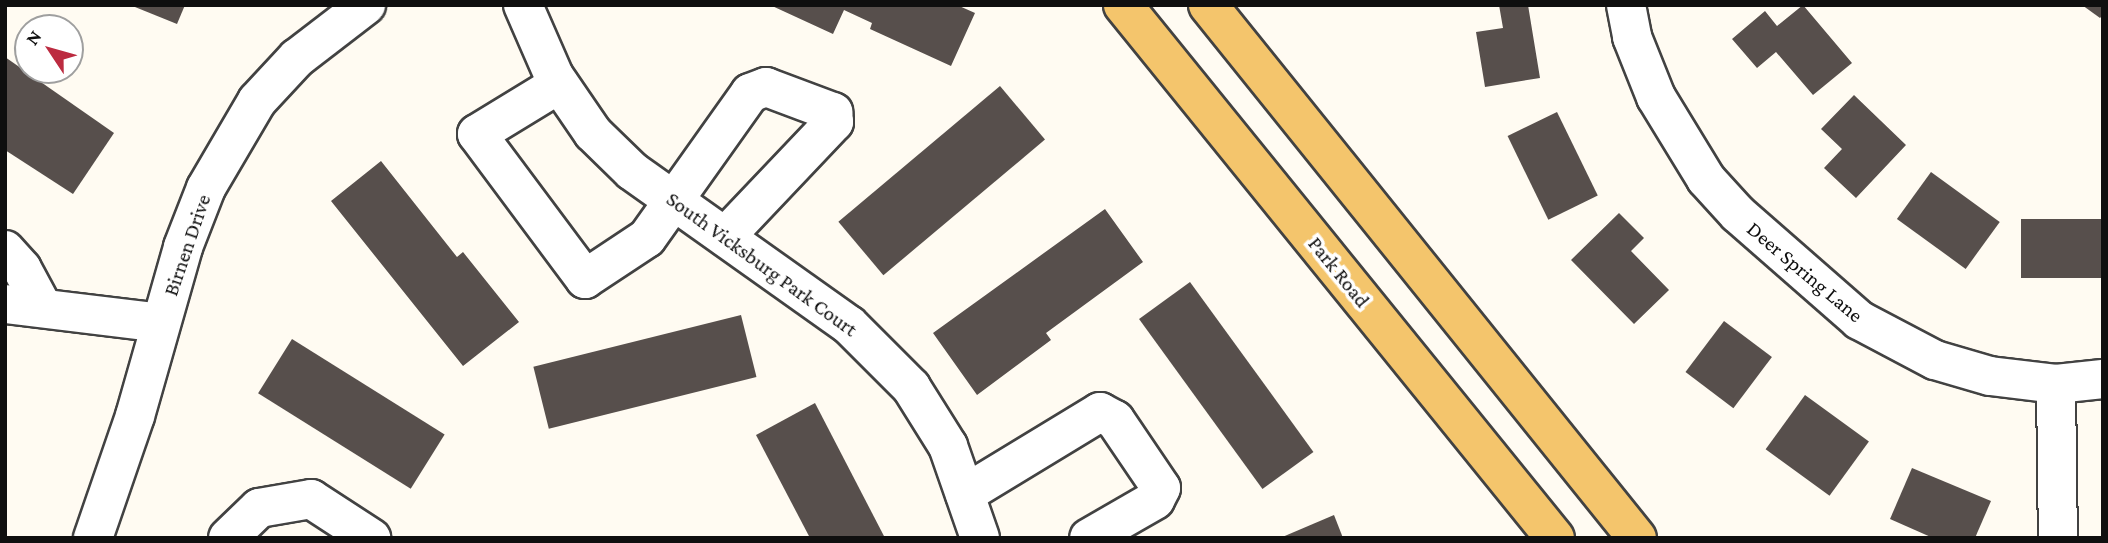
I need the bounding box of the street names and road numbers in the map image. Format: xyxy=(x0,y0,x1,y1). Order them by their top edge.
street label: South Vicksburg Park Court xyxy=(662,186,862,342)
street label: Birnen Drive xyxy=(158,191,216,299)
street label: Deer Spring Lane xyxy=(1742,216,1868,328)
street label: Park Road xyxy=(1303,232,1375,312)

